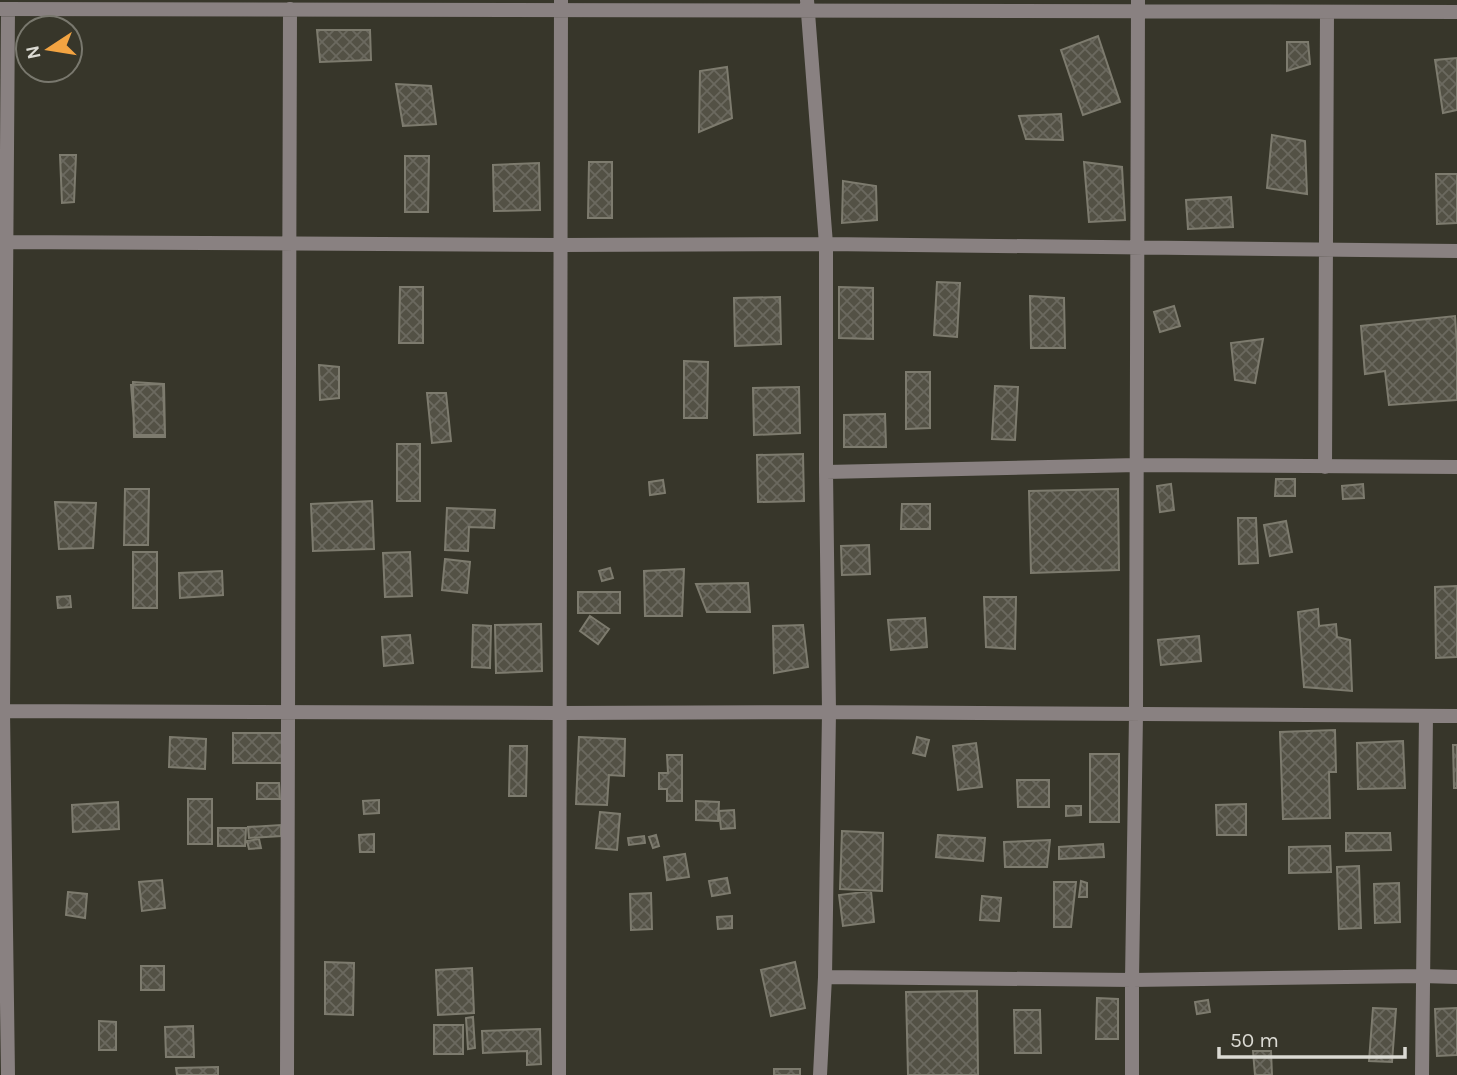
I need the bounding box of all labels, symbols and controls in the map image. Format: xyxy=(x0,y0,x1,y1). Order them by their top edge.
north arrow xyxy=(14,14,84,84)
text: N xyxy=(21,43,46,61)
scale bar xyxy=(1219,1016,1404,1060)
text: 50 m xyxy=(1230,1028,1279,1052)

